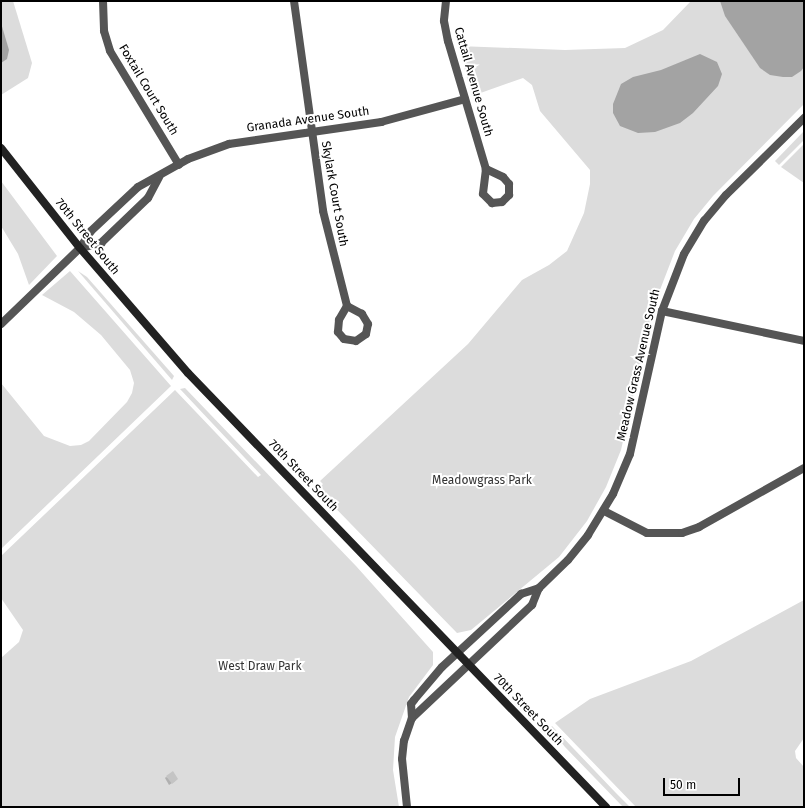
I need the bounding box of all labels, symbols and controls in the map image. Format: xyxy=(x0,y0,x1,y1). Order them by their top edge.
street label: Cattail Avenue South xyxy=(450,26,496,138)
street label: Foxtail Court South xyxy=(115,42,181,138)
street label: Granada Avenue South xyxy=(246,104,370,136)
street label: Skylark Court South xyxy=(318,140,350,248)
street label: 70th Street South xyxy=(52,196,122,278)
street label: Meadow Grass Avenue South xyxy=(614,288,664,442)
street label: 70th Street South xyxy=(265,437,341,515)
park label: Meadowgrass Park xyxy=(432,474,532,488)
park label: West Draw Park xyxy=(218,660,302,674)
street label: 70th Street South xyxy=(490,671,566,749)
scale bar xyxy=(665,770,742,796)
text: 50 m xyxy=(670,778,696,792)

